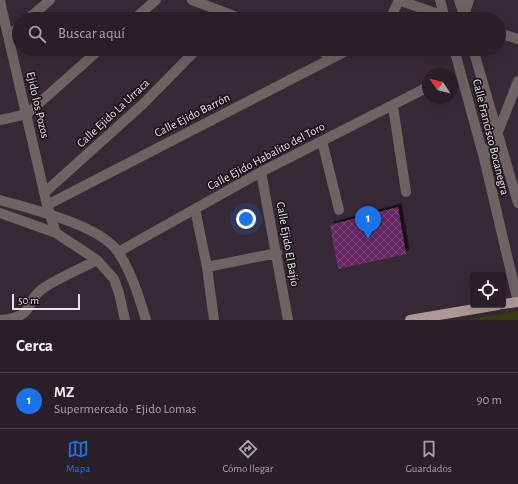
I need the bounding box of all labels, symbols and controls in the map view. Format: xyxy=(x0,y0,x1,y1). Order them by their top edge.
search box xyxy=(12,12,506,56)
icon: search xyxy=(26,23,48,45)
text: Buscar aquí xyxy=(58,26,125,41)
north arrow xyxy=(422,68,458,104)
street label: Ejido los Pozos xyxy=(24,71,51,140)
street label: Calle Ejido La Urraca xyxy=(74,76,153,150)
street label: Calle Francisco Bocanegra xyxy=(471,78,511,196)
street label: Calle Ejido Barrón xyxy=(152,91,232,140)
street label: Calle Ejido Habalito del Toro xyxy=(205,120,327,193)
street label: Calle Ejido El Bajío xyxy=(274,201,301,288)
pin: 1 xyxy=(355,206,381,239)
your location xyxy=(236,209,256,229)
map controls xyxy=(470,272,506,308)
button: locate xyxy=(470,272,506,308)
scale bar xyxy=(12,292,80,311)
text: 50 m xyxy=(18,295,39,306)
text: Cerca xyxy=(16,337,53,354)
text: MZ xyxy=(54,385,74,400)
text: 1 xyxy=(27,394,31,407)
text: 90 m xyxy=(476,394,502,407)
text: Supermercado · Ejido Lomas xyxy=(54,403,196,416)
tab: Mapa xyxy=(66,438,90,475)
tab: Cómo llegar xyxy=(222,438,273,475)
tab: Guardados xyxy=(405,438,452,475)

